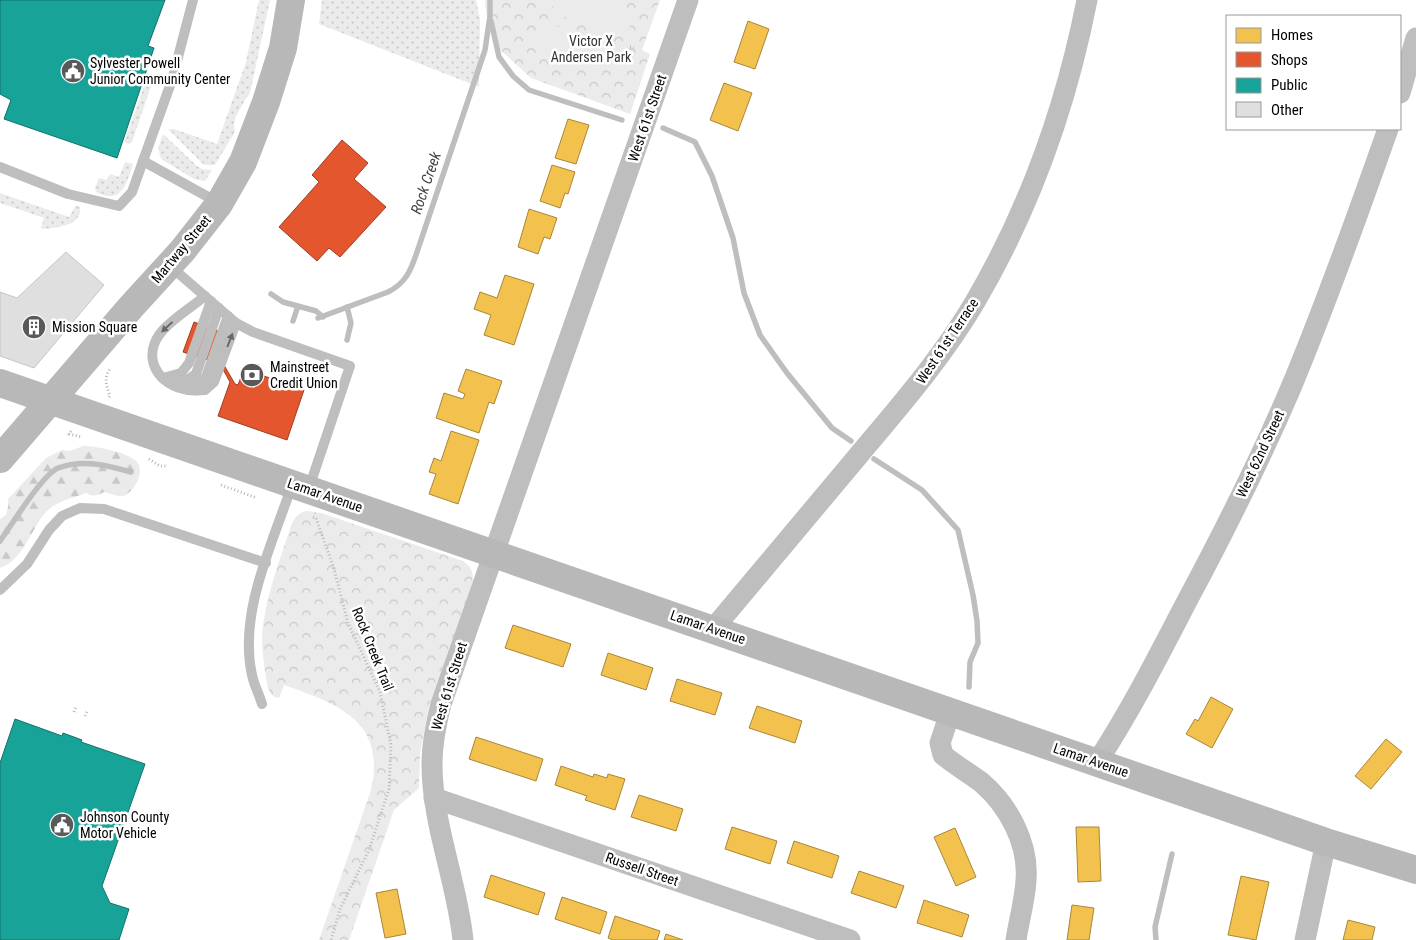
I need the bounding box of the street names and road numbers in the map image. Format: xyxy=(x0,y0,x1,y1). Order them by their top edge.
street label: West 61st Street xyxy=(625,72,669,164)
street label: Martway Street xyxy=(148,212,214,286)
street label: West 61st Terrace xyxy=(913,295,982,387)
street label: West 62nd Street xyxy=(1233,408,1287,500)
street label: Lamar Avenue xyxy=(285,475,365,515)
street label: Rock Creek Trail xyxy=(349,605,397,693)
street label: Lamar Avenue xyxy=(668,607,748,647)
street label: West 61st Street xyxy=(428,640,470,732)
street label: Lamar Avenue xyxy=(1051,740,1131,780)
street label: Russell Street xyxy=(603,849,681,889)

